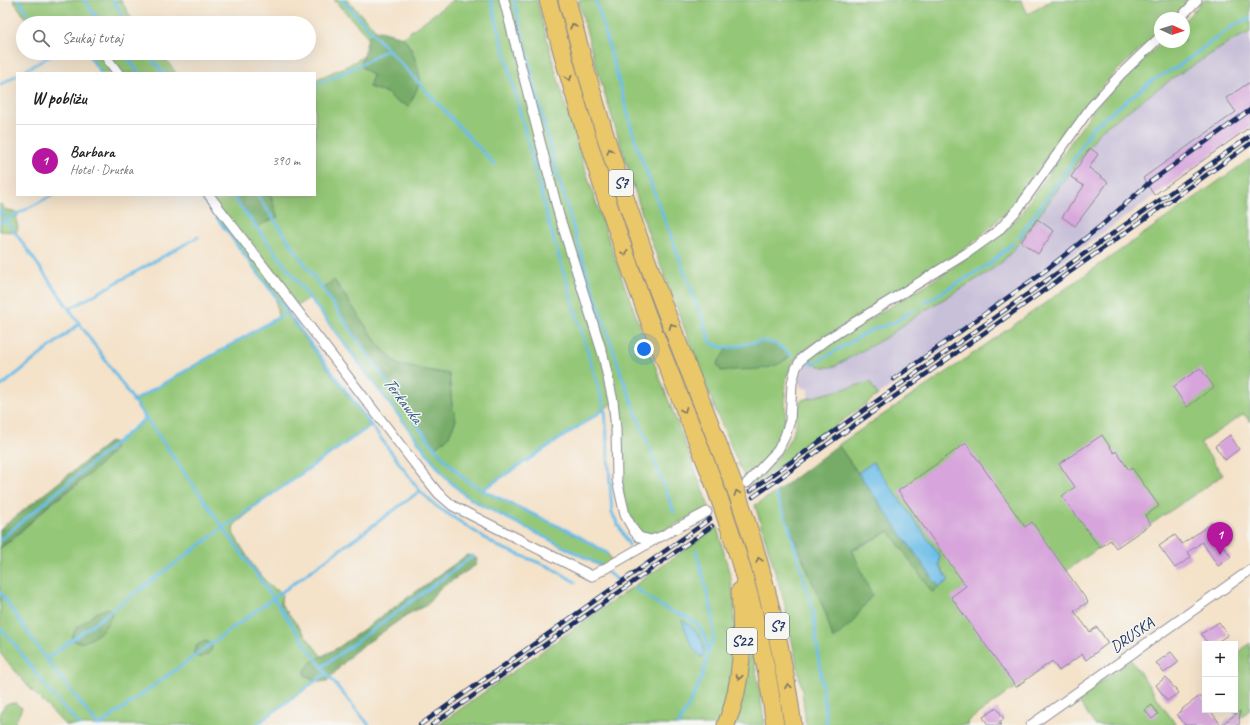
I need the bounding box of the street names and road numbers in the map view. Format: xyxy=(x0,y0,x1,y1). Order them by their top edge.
road number: S7 xyxy=(609,170,633,196)
street label: DRUSKA xyxy=(1106,612,1158,657)
road number: S7 xyxy=(765,613,789,639)
road number: S22 xyxy=(727,628,757,654)

